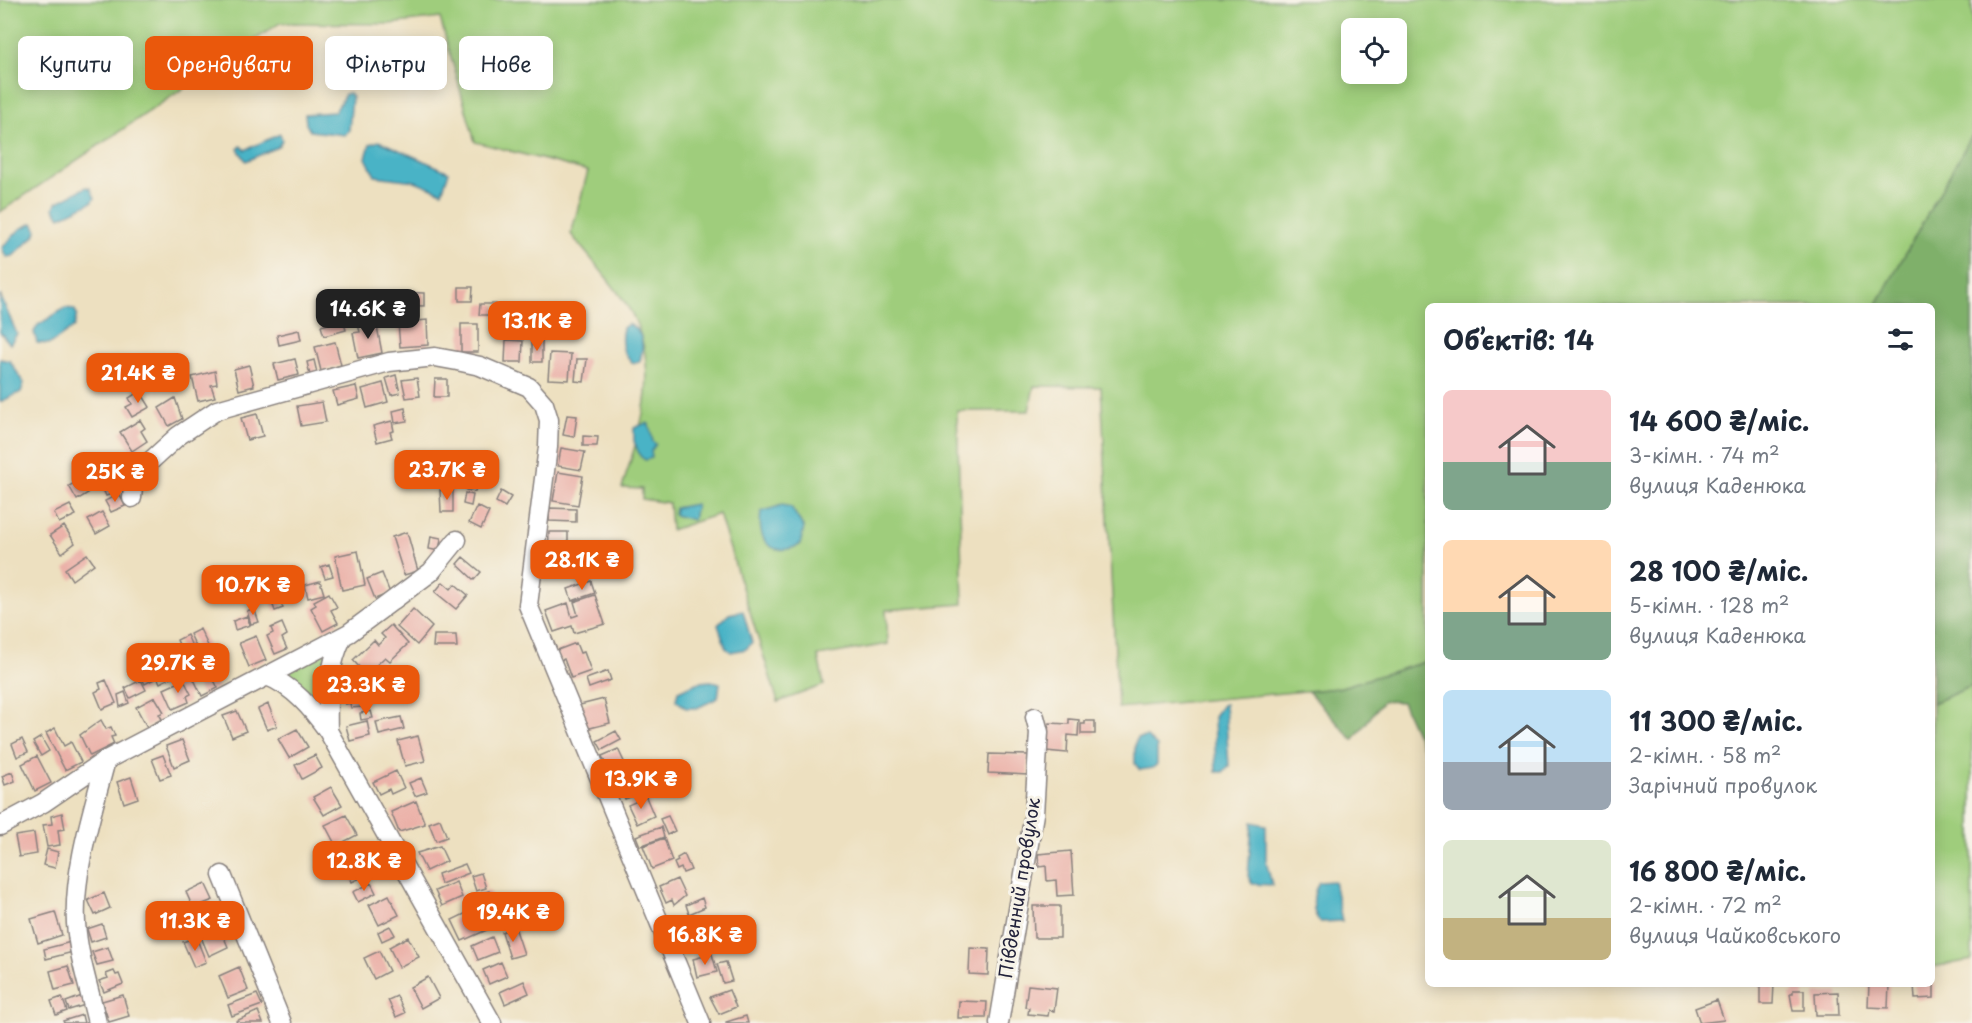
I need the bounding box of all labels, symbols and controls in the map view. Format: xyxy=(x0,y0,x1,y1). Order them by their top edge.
map controls xyxy=(1341,18,1407,84)
button: locate xyxy=(1341,18,1407,84)
chip: Купити xyxy=(18,36,133,90)
chip: Орендувати xyxy=(145,36,313,90)
chip: Фільтри xyxy=(325,36,447,90)
chip: Нове xyxy=(459,36,553,90)
pin: 14.6K ₴ xyxy=(313,289,423,340)
text: 14.6K ₴ xyxy=(330,293,406,323)
pin: 13.1K ₴ xyxy=(482,301,592,352)
text: 13.1K ₴ xyxy=(502,305,572,335)
text: Об’єктів: 14 xyxy=(1443,320,1594,359)
icon: filters xyxy=(1884,323,1917,356)
pin: 21.4K ₴ xyxy=(83,353,193,404)
text: 21.4K ₴ xyxy=(100,357,176,387)
text: 14 600 ₴/міс. xyxy=(1629,401,1810,440)
icon: home xyxy=(1491,414,1563,486)
text: 3-кімн. · 74 m² xyxy=(1629,440,1780,470)
pin: 23.7K ₴ xyxy=(392,450,502,501)
pin: 25K ₴ xyxy=(73,452,157,503)
text: 23.7K ₴ xyxy=(408,454,486,484)
text: 25K ₴ xyxy=(85,456,145,486)
text: вулиця Каденюка xyxy=(1629,470,1806,500)
pin: 28.1K ₴ xyxy=(527,540,637,591)
text: 28.1K ₴ xyxy=(544,544,620,574)
text: 28 100 ₴/міс. xyxy=(1629,551,1808,590)
icon: home xyxy=(1491,564,1563,636)
pin: 10.7K ₴ xyxy=(198,565,308,616)
text: 10.7K ₴ xyxy=(216,569,290,599)
text: 5-кімн. · 128 m² xyxy=(1629,590,1789,620)
text: вулиця Каденюка xyxy=(1629,620,1806,650)
pin: 29.7K ₴ xyxy=(123,643,233,694)
text: 29.7K ₴ xyxy=(140,647,216,677)
pin: 23.3K ₴ xyxy=(311,665,421,716)
text: 23.3K ₴ xyxy=(327,669,405,699)
text: 11 300 ₴/міс. xyxy=(1629,701,1803,740)
icon: home xyxy=(1491,714,1563,786)
text: 2-кімн. · 58 m² xyxy=(1629,740,1781,770)
pin: 13.9K ₴ xyxy=(586,759,696,810)
text: 13.9K ₴ xyxy=(604,763,678,793)
text: Зарічний провулок xyxy=(1629,770,1817,800)
street label: Південний провулок xyxy=(991,795,1046,980)
pin: 12.8K ₴ xyxy=(309,841,419,892)
text: 12.8K ₴ xyxy=(327,845,401,875)
text: 16 800 ₴/міс. xyxy=(1629,851,1806,890)
icon: home xyxy=(1491,864,1563,936)
text: 2-кімн. · 72 m² xyxy=(1629,890,1782,920)
pin: 19.4K ₴ xyxy=(458,892,568,943)
text: 19.4K ₴ xyxy=(476,896,550,926)
pin: 11.3K ₴ xyxy=(140,901,250,952)
text: 11.3K ₴ xyxy=(159,905,231,935)
pin: 16.8K ₴ xyxy=(650,915,760,966)
text: 16.8K ₴ xyxy=(667,919,743,949)
text: вулиця Чайковського xyxy=(1629,920,1841,950)

